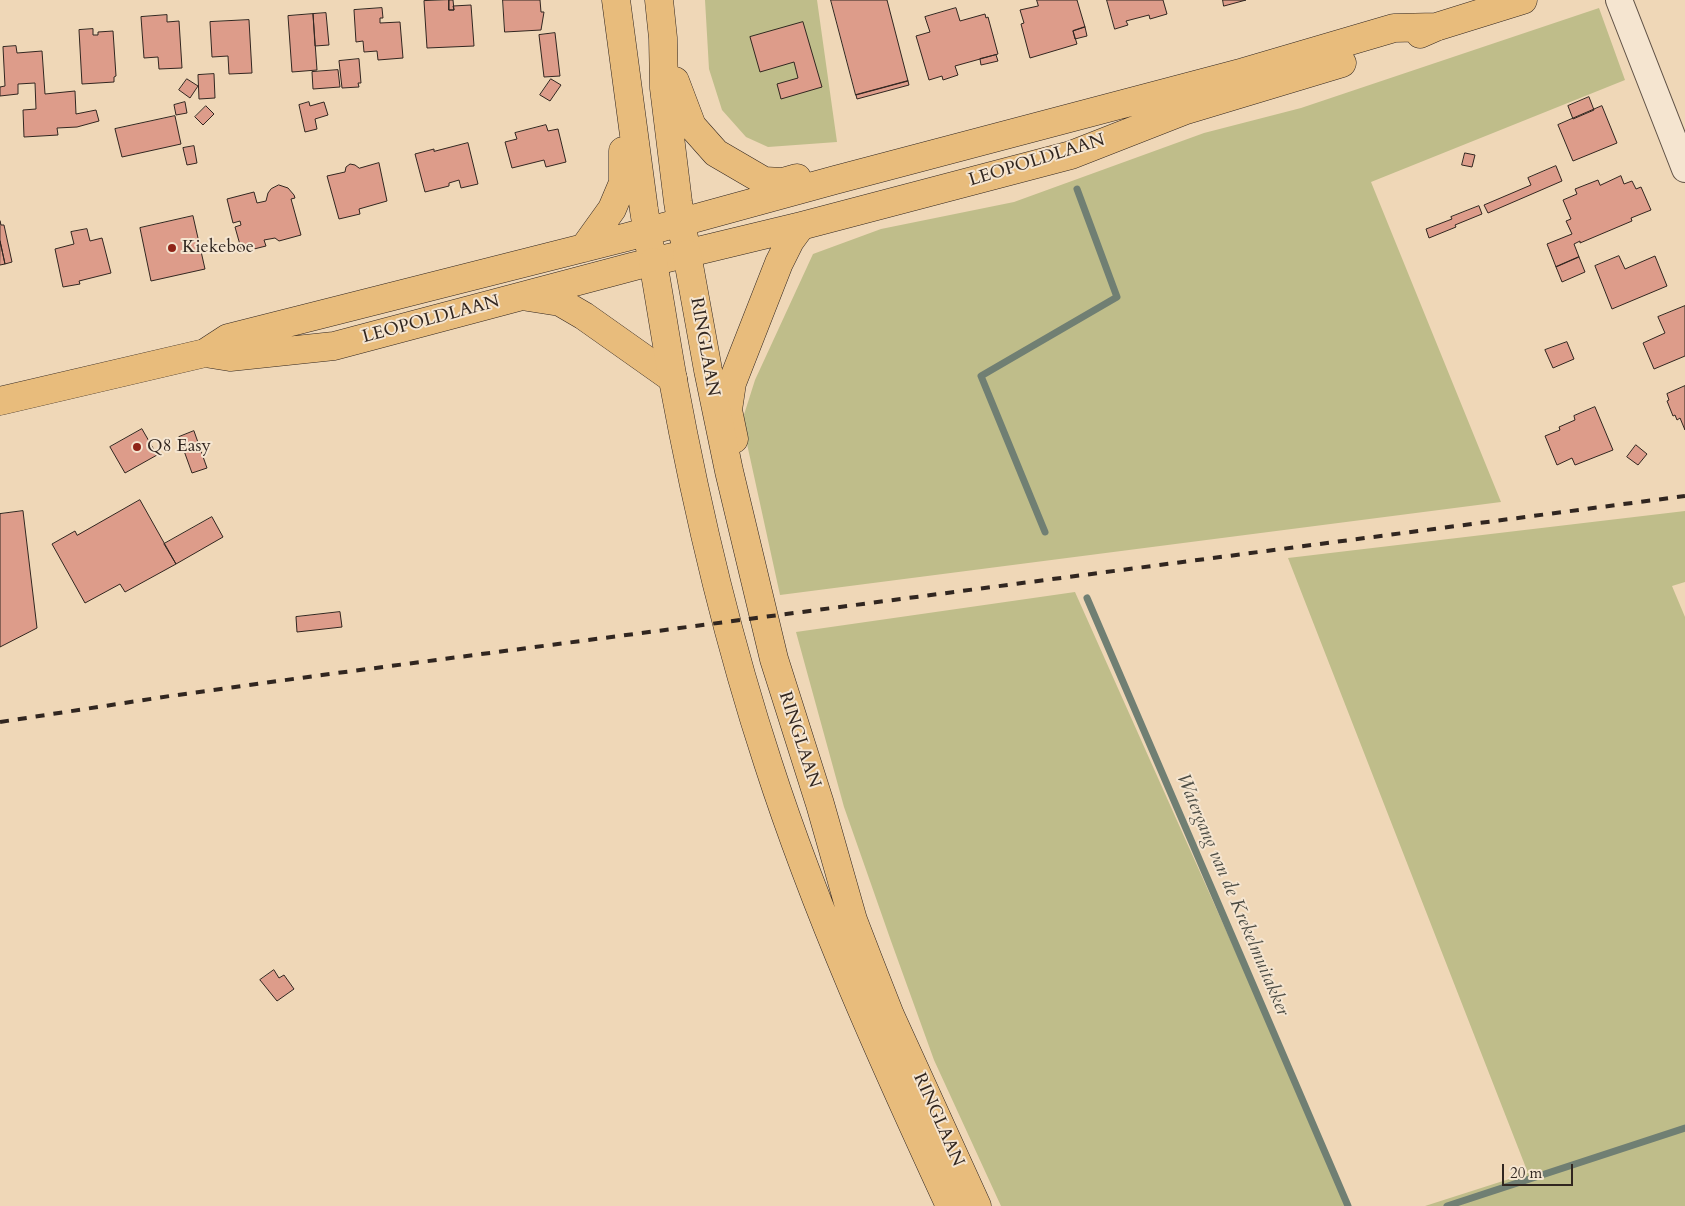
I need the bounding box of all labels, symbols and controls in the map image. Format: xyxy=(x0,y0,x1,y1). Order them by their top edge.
street label: LEOPOLDLAAN xyxy=(966,130,1108,192)
place label: Kiekeboe xyxy=(182,237,254,259)
marker: Kiekeboe xyxy=(166,242,178,254)
street label: LEOPOLDLAAN xyxy=(360,291,502,349)
street label: RINGLAAN xyxy=(685,296,723,398)
place label: Q8 Easy xyxy=(147,436,211,458)
marker: Q8 Easy xyxy=(131,441,143,453)
street label: RINGLAAN xyxy=(773,689,825,791)
water label: Watergang van de Krekelmuitakker xyxy=(1170,770,1294,1020)
street label: RINGLAAN xyxy=(908,1070,968,1170)
scale bar xyxy=(1505,1154,1576,1186)
text: 20 m xyxy=(1510,1163,1542,1183)

